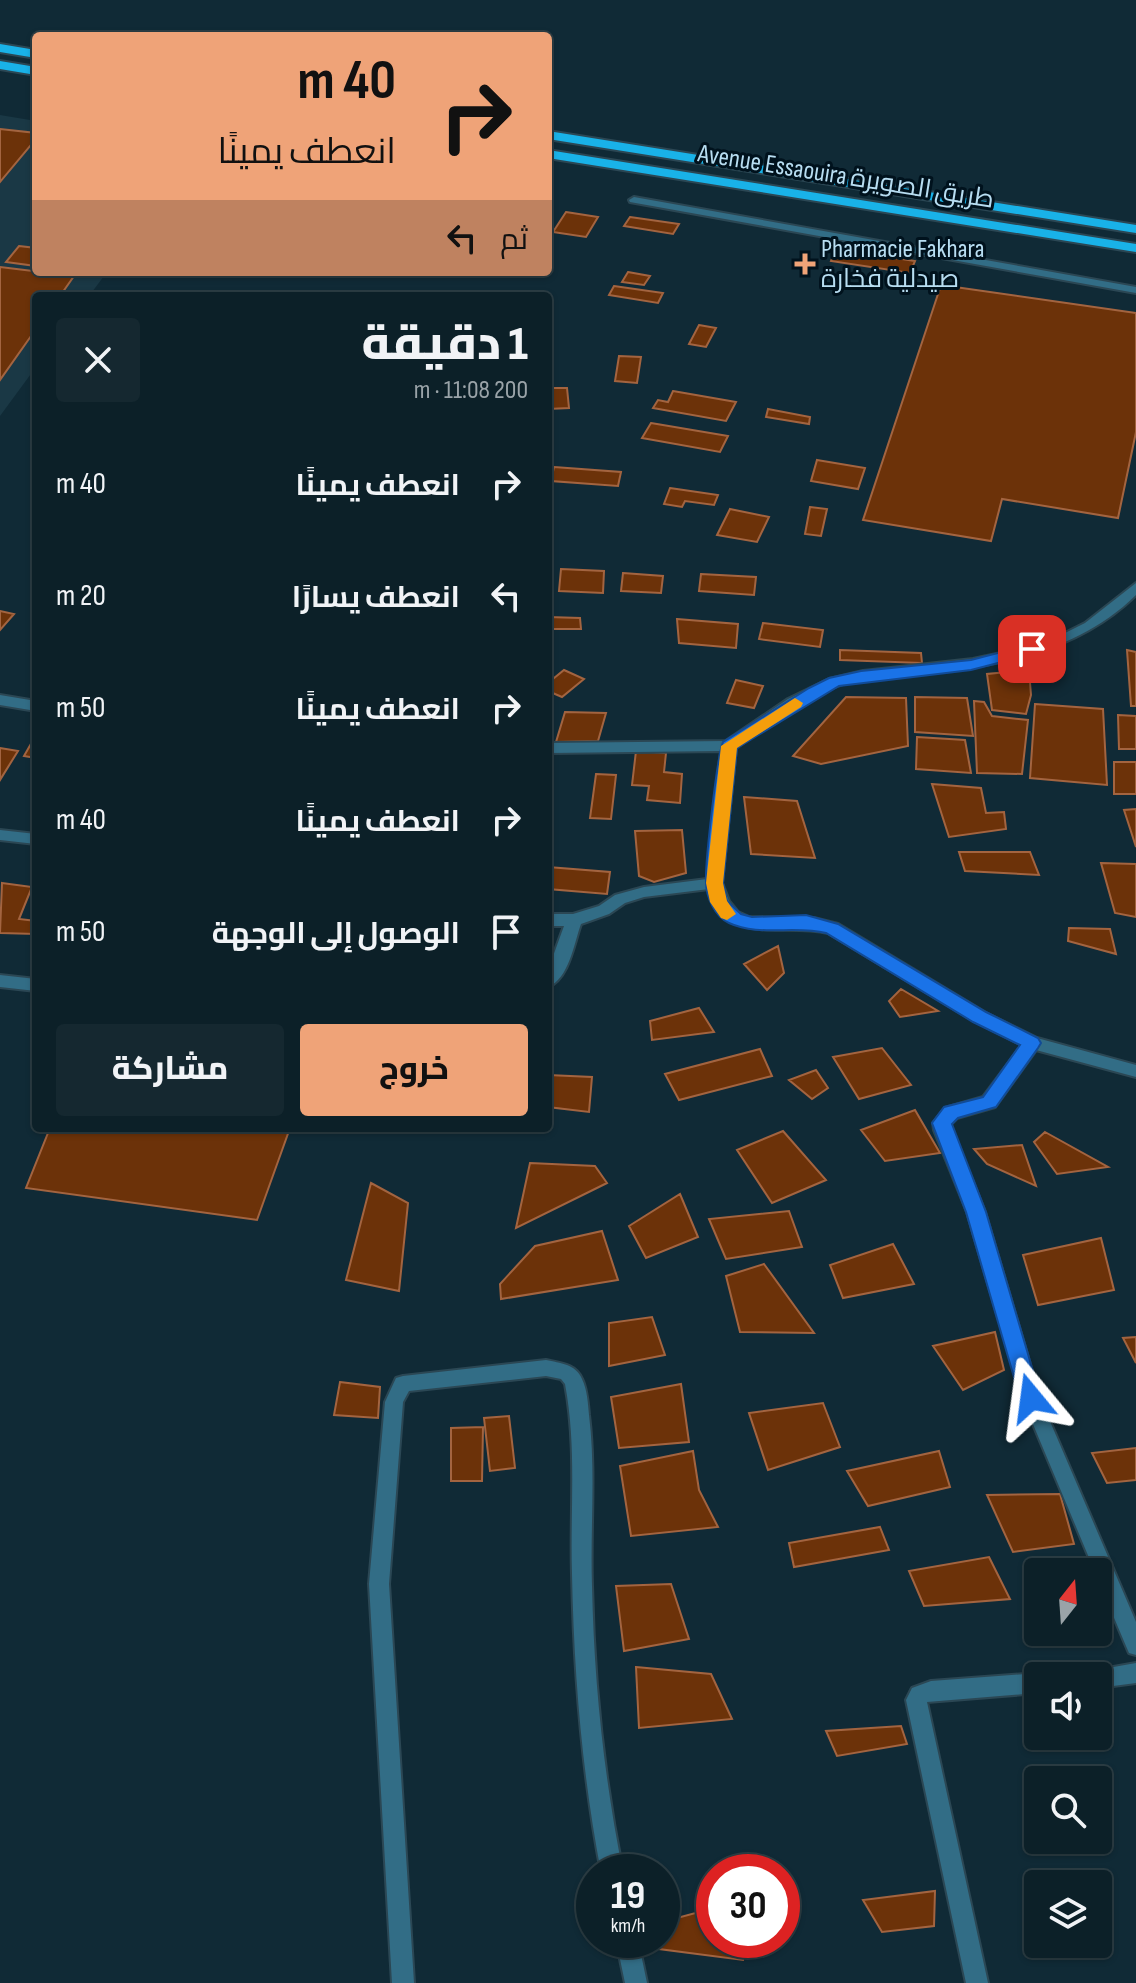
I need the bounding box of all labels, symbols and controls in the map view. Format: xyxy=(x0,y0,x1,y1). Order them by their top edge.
text: 40 m xyxy=(297,48,396,115)
icon: right xyxy=(424,64,528,168)
text: انعطف يمينًا xyxy=(217,131,396,174)
street label: Avenue Essaouira طريق الصويرة xyxy=(695,138,996,216)
icon: left xyxy=(440,216,484,260)
text: ثم xyxy=(500,222,528,258)
place label: Pharmacie Fakhara صيدلية فخارة xyxy=(821,234,985,295)
marker: Pharmacie Fakhara صيدلية فخارة xyxy=(796,255,814,273)
text: 1 دقيقة xyxy=(362,316,528,373)
button: close xyxy=(56,318,140,402)
text: 200 m · 11:08 xyxy=(414,375,528,406)
icon: right xyxy=(484,462,528,506)
text: 40 m xyxy=(56,466,106,502)
text: انعطف يمينًا xyxy=(295,468,460,504)
icon: left xyxy=(484,574,528,618)
text: 20 m xyxy=(56,578,106,614)
text: انعطف يسارًا xyxy=(292,580,460,616)
pin xyxy=(998,615,1066,683)
icon: arrive xyxy=(1010,627,1054,671)
icon: right xyxy=(484,686,528,730)
text: 50 m xyxy=(56,690,105,726)
text: انعطف يمينًا xyxy=(295,692,460,728)
icon: right xyxy=(484,798,528,842)
text: 40 m xyxy=(56,802,106,838)
text: انعطف يمينًا xyxy=(295,804,460,840)
icon: arrive xyxy=(484,910,528,954)
text: 50 m xyxy=(56,914,105,950)
text: الوصول إلى الوجهة xyxy=(212,916,460,952)
button: مشاركة xyxy=(56,1024,284,1116)
button: خروج xyxy=(300,1024,528,1116)
position arrow xyxy=(989,1356,1073,1440)
north arrow xyxy=(1024,1558,1112,1646)
map controls xyxy=(1024,1558,1112,1958)
button: sound xyxy=(1024,1662,1112,1750)
button: search xyxy=(1024,1766,1112,1854)
speed limit sign: 30 xyxy=(696,1854,800,1958)
button: layers xyxy=(1024,1870,1112,1958)
text: 19 xyxy=(611,1872,645,1920)
text: km/h xyxy=(611,1914,645,1938)

